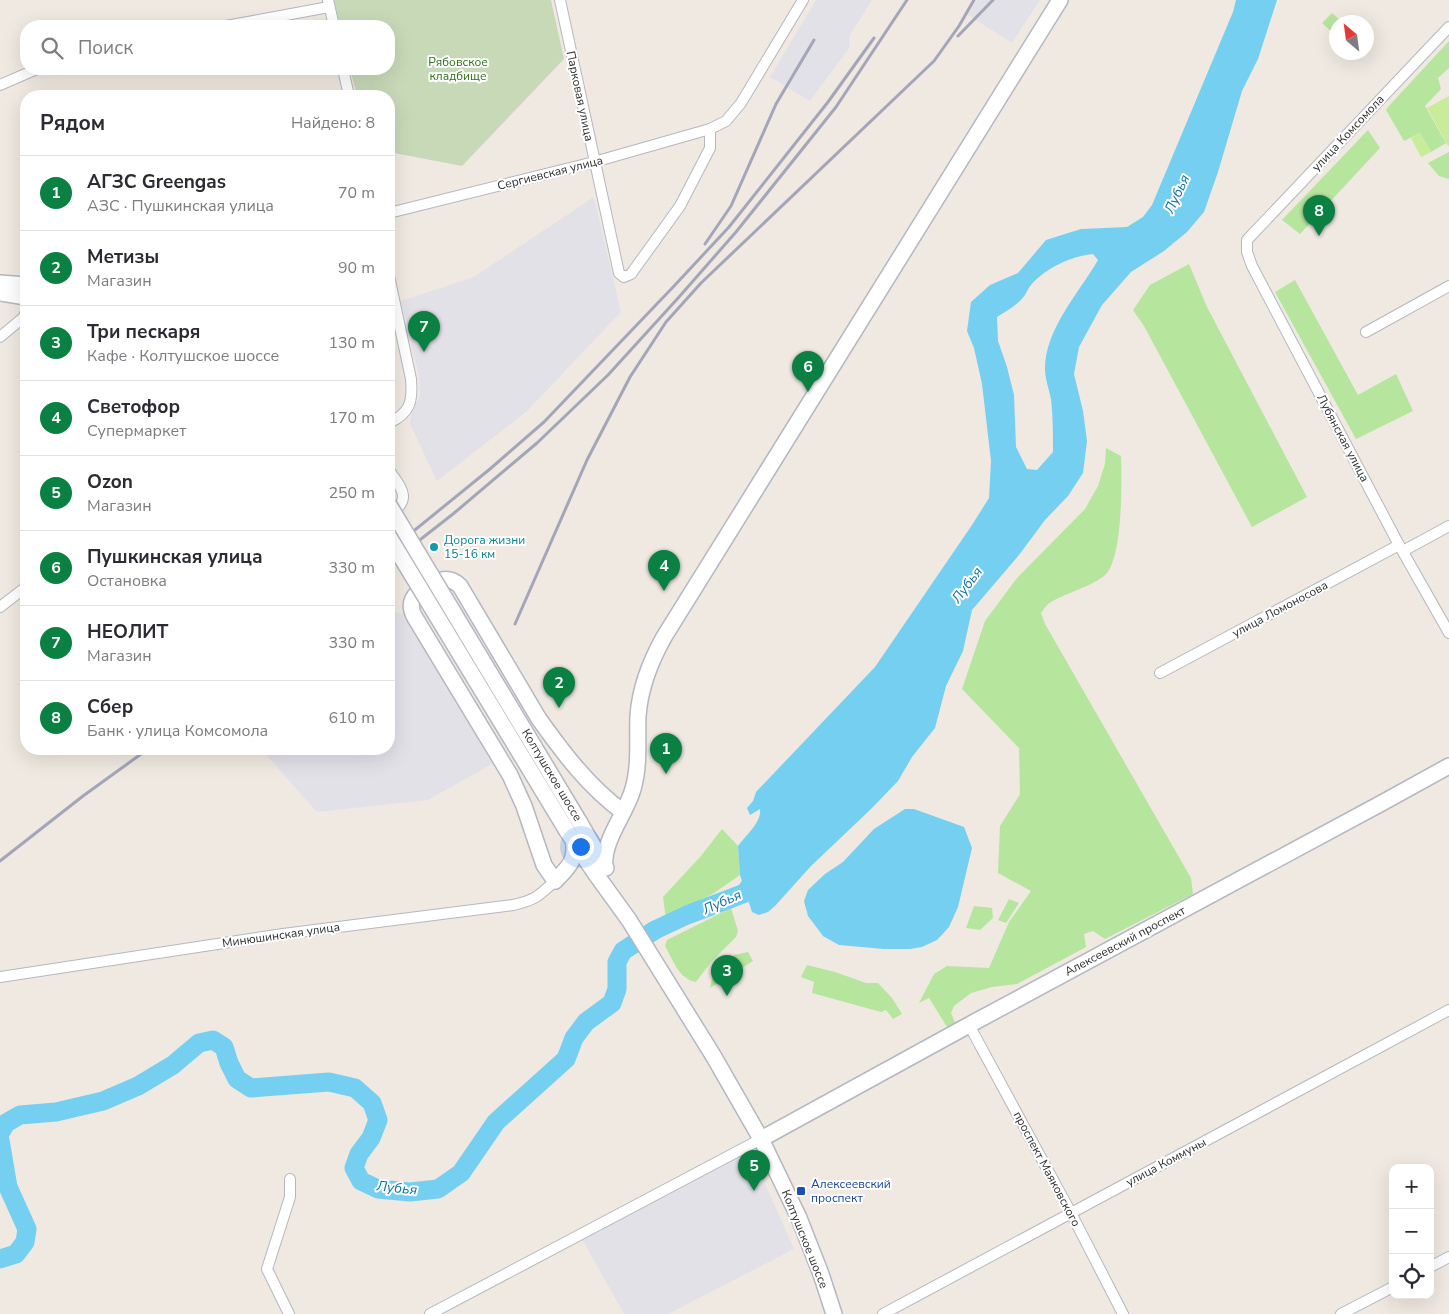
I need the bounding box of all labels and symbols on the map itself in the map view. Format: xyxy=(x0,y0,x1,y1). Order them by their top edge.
north arrow xyxy=(1329,15,1374,60)
street label: Парковая улица xyxy=(563,49,597,143)
park label: Рябовское кладбище xyxy=(428,54,488,84)
street label: улица Комсомола xyxy=(1308,91,1388,175)
street label: Сергиевская улица xyxy=(495,152,605,194)
water label: Лубья xyxy=(1159,171,1194,217)
pin: 8 xyxy=(1303,195,1335,236)
pin: 7 xyxy=(408,311,440,352)
pin: 6 xyxy=(792,351,824,392)
street label: Лубянская улица xyxy=(1313,391,1373,485)
place label: Дорога жизни 15-16 км xyxy=(444,532,525,562)
marker: Дорога жизни 15-16 км xyxy=(428,541,440,553)
pin: 4 xyxy=(648,550,680,591)
water label: Лубья xyxy=(947,563,987,608)
street label: улица Ломоносова xyxy=(1229,577,1331,641)
pin: 2 xyxy=(543,667,575,708)
street label: Колтушское шоссе xyxy=(518,726,586,824)
pin: 1 xyxy=(650,733,682,774)
your location xyxy=(568,834,594,860)
water label: Лубья xyxy=(699,885,745,919)
street label: Алексеевский проспект xyxy=(1062,902,1189,980)
street label: Минюшинская улица xyxy=(221,919,341,951)
pin: 3 xyxy=(711,955,743,996)
street label: проспект Маяковского xyxy=(1010,1109,1084,1230)
street label: улица Коммуны xyxy=(1123,1134,1209,1190)
pin: 5 xyxy=(738,1150,770,1191)
water label: Лубья xyxy=(375,1176,418,1200)
place label: Алексеевский проспект xyxy=(811,1176,891,1206)
marker: Алексеевский проспект xyxy=(795,1185,807,1197)
street label: Колтушское шоссе xyxy=(778,1187,832,1291)

